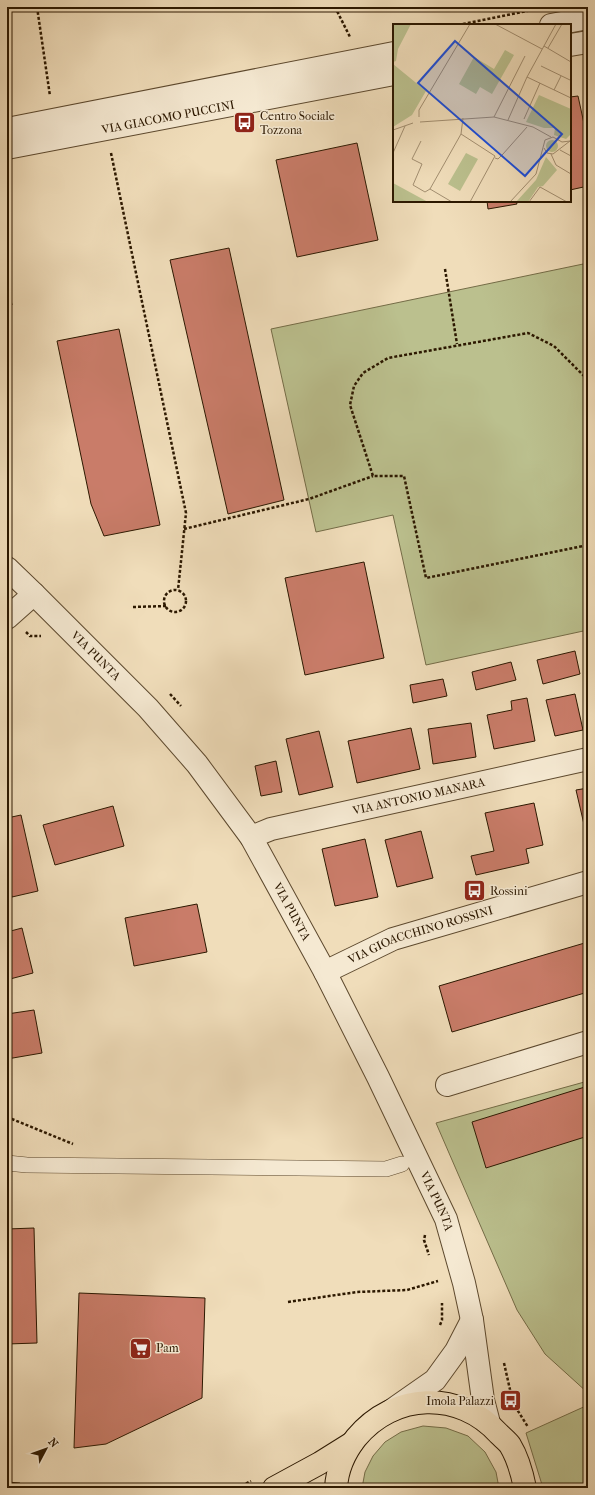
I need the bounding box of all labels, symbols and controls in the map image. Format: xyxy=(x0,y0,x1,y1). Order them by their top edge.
inset map xyxy=(393,24,571,202)
street label: VIA GIACOMO PUCCINI xyxy=(99,98,236,137)
place label: Centro Sociale Tozzona xyxy=(260,109,335,137)
bus stop icon: Centro Sociale Tozzona xyxy=(231,110,257,136)
street label: VIA PUNTA xyxy=(68,628,124,684)
street label: VIA ANTONIO MANARA xyxy=(351,775,486,818)
bus stop icon: Rossini xyxy=(462,878,488,904)
street label: VIA PUNTA xyxy=(270,879,314,943)
place label: Rossini xyxy=(490,884,528,898)
street label: VIA GIOACCHINO ROSSINI xyxy=(345,903,495,967)
street label: VIA PUNTA xyxy=(417,1168,456,1233)
supermarket icon: Pam xyxy=(128,1335,154,1361)
place label: Pam xyxy=(156,1341,179,1355)
bus stop icon: Imola Palazzi xyxy=(497,1388,523,1414)
place label: Imola Palazzi xyxy=(426,1394,494,1408)
north arrow xyxy=(26,1429,66,1469)
text: N xyxy=(46,1435,61,1451)

